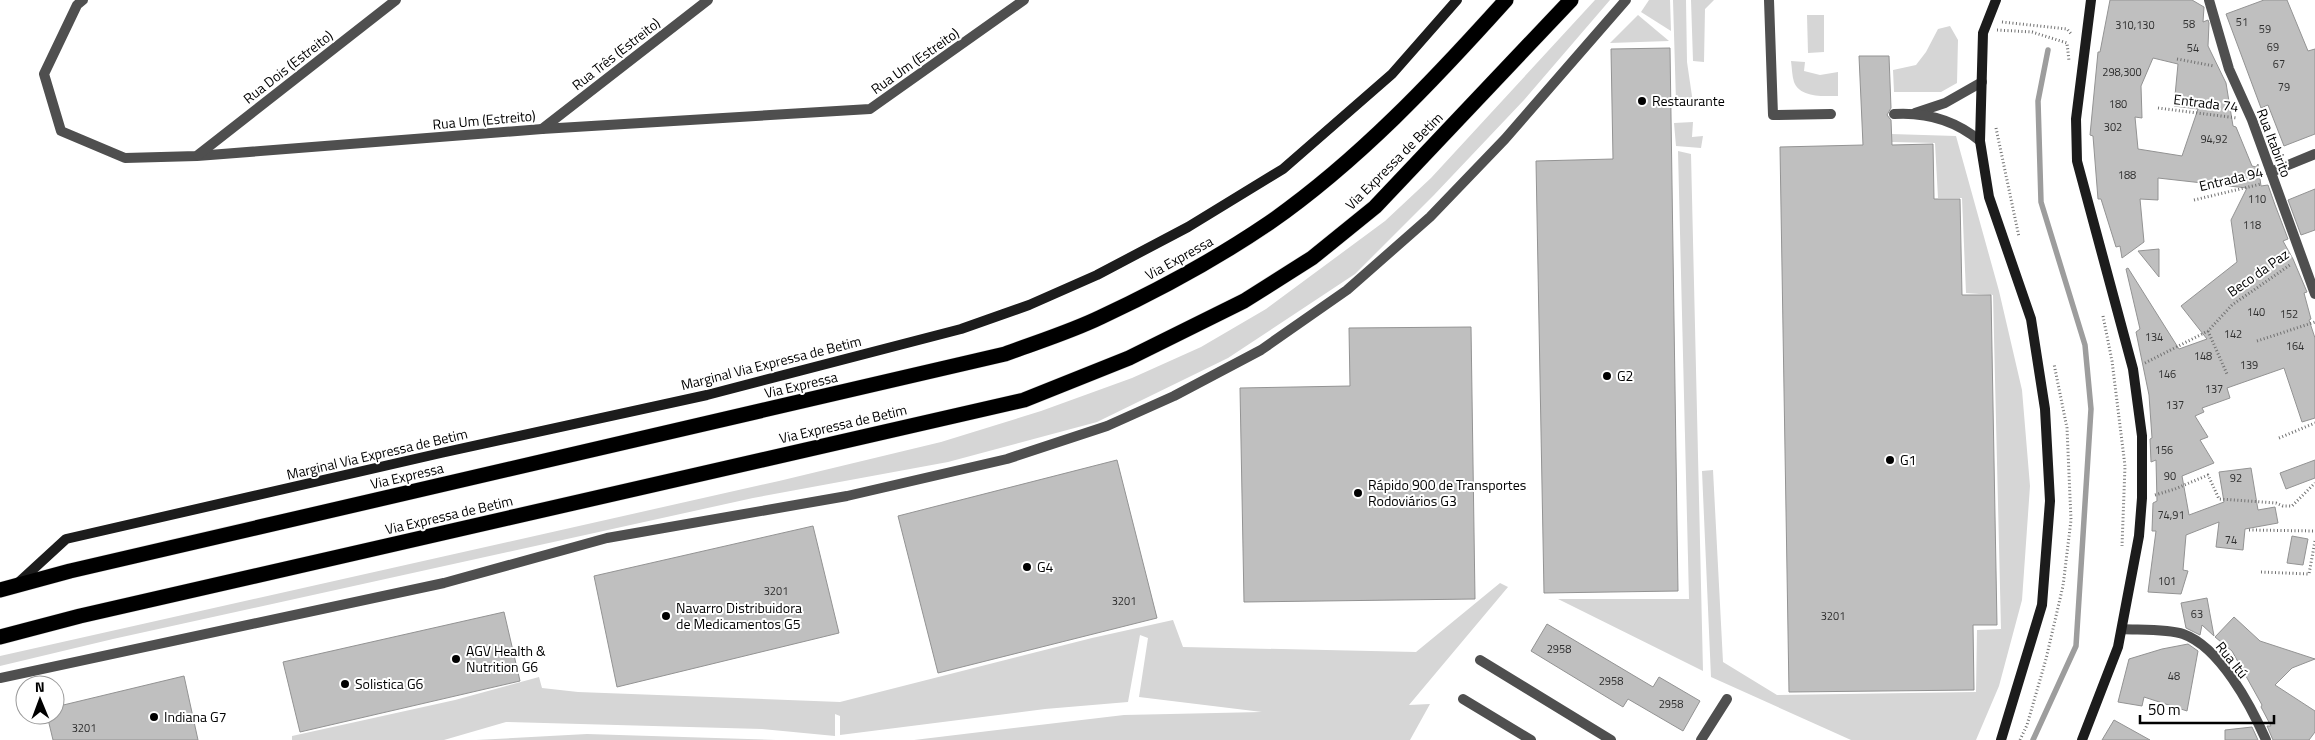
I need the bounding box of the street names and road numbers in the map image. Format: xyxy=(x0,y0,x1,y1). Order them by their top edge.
street label: Rua Três (Estreito) xyxy=(567,12,664,95)
street label: Rua Um (Estreito) xyxy=(866,22,963,99)
street label: Rua Dois (Estreito) xyxy=(238,25,337,108)
street label: Entrada 74 xyxy=(2172,88,2240,117)
street label: Rua Um (Estreito) xyxy=(432,105,536,134)
street label: Rua Itabirito xyxy=(2252,105,2297,180)
street label: Via Expressa de Betim xyxy=(1340,107,1447,214)
street label: Entrada 94 xyxy=(2197,161,2265,196)
street label: Via Expressa xyxy=(1141,230,1216,285)
street label: Beco da Paz xyxy=(2222,244,2293,302)
street label: Marginal Via Expressa de Betim xyxy=(679,332,863,394)
street label: Via Expressa xyxy=(763,368,839,402)
street label: Via Expressa de Betim xyxy=(777,399,909,448)
street label: Marginal Via Expressa de Betim xyxy=(285,425,469,483)
street label: Via Expressa xyxy=(369,459,445,493)
street label: Via Expressa de Betim xyxy=(383,490,515,539)
street label: Rua Itú xyxy=(2211,637,2254,683)

